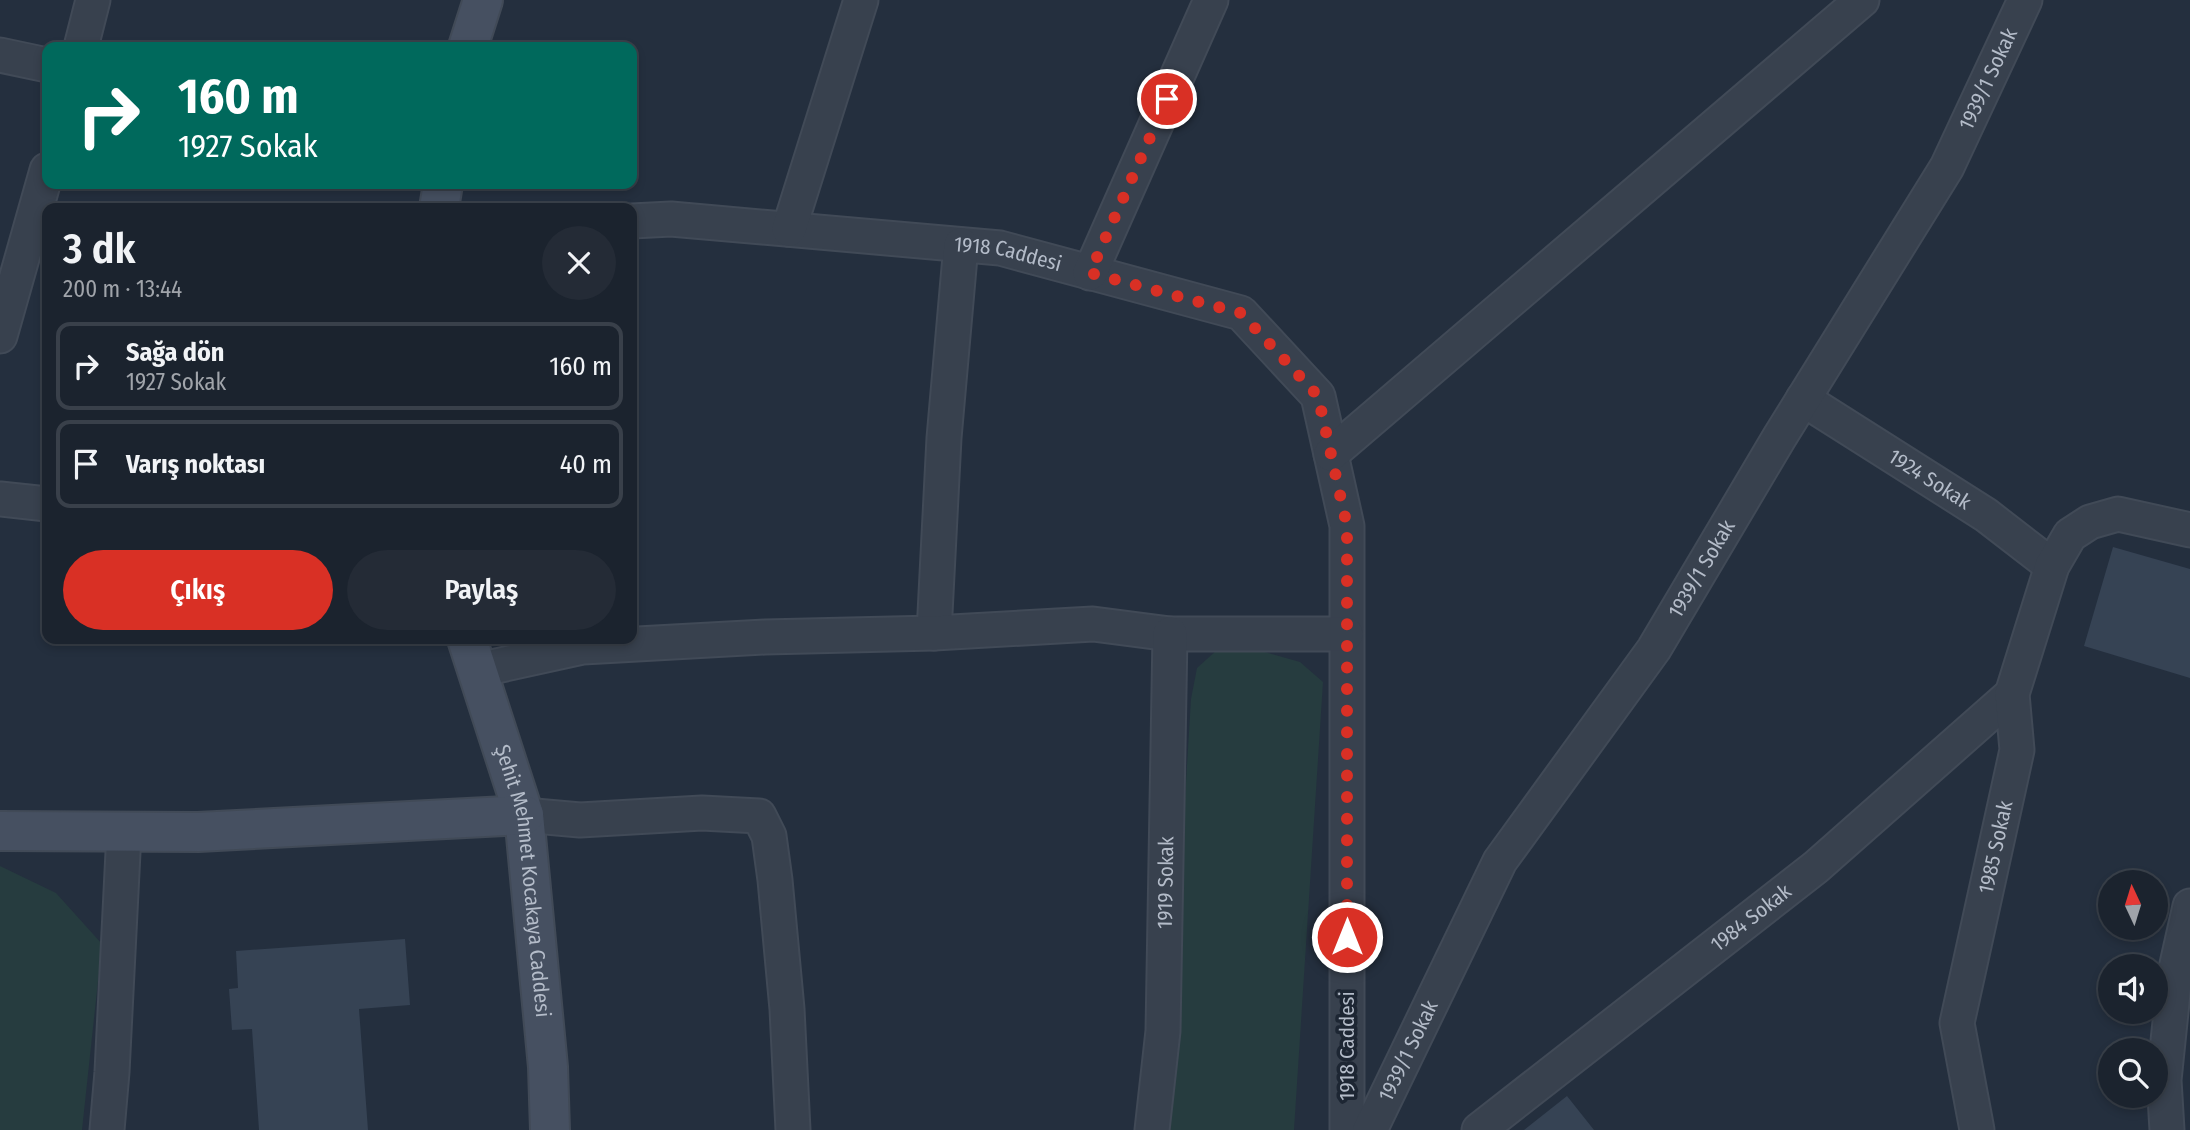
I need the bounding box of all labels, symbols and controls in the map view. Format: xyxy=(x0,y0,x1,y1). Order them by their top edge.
street label: 1939/1 Sokak xyxy=(1953,24,2023,134)
text: 160 m xyxy=(178,67,299,126)
pin xyxy=(1137,69,1197,129)
icon: right xyxy=(63,70,154,161)
icon: arrive xyxy=(1148,80,1186,118)
text: 1927 Sokak xyxy=(178,127,318,165)
text: 3 dk xyxy=(63,224,135,274)
button: close xyxy=(542,226,616,300)
street label: 1918 Caddesi xyxy=(953,231,1065,277)
text: 200 m · 13:44 xyxy=(63,275,182,303)
text: Sağa dön xyxy=(126,337,225,368)
icon: right xyxy=(67,347,105,385)
text: 160 m xyxy=(549,351,612,382)
text: 1927 Sokak xyxy=(126,368,226,396)
street label: 1924 Sokak xyxy=(1883,443,1976,515)
icon: arrive xyxy=(67,445,105,483)
text: Varış noktası xyxy=(126,449,265,480)
text: 40 m xyxy=(560,449,612,480)
street label: 1939/1 Sokak xyxy=(1662,515,1741,622)
button: Çıkış xyxy=(63,550,333,630)
button: Paylaş xyxy=(347,550,616,630)
street label: Şehit Mehmet Kocakaya Caddesi xyxy=(489,741,556,1019)
street label: 1985 Sokak xyxy=(1973,798,2019,896)
street label: 1919 Sokak xyxy=(1152,836,1179,929)
north arrow xyxy=(2098,870,2168,940)
map controls xyxy=(2098,870,2168,1108)
street label: 1984 Sokak xyxy=(1706,878,1797,957)
position arrow xyxy=(1310,900,1384,974)
button: sound xyxy=(2098,954,2168,1024)
street label: 1918 Caddesi xyxy=(1334,991,1360,1101)
street label: 1939/1 Sokak xyxy=(1373,996,1444,1106)
button: search xyxy=(2098,1038,2168,1108)

